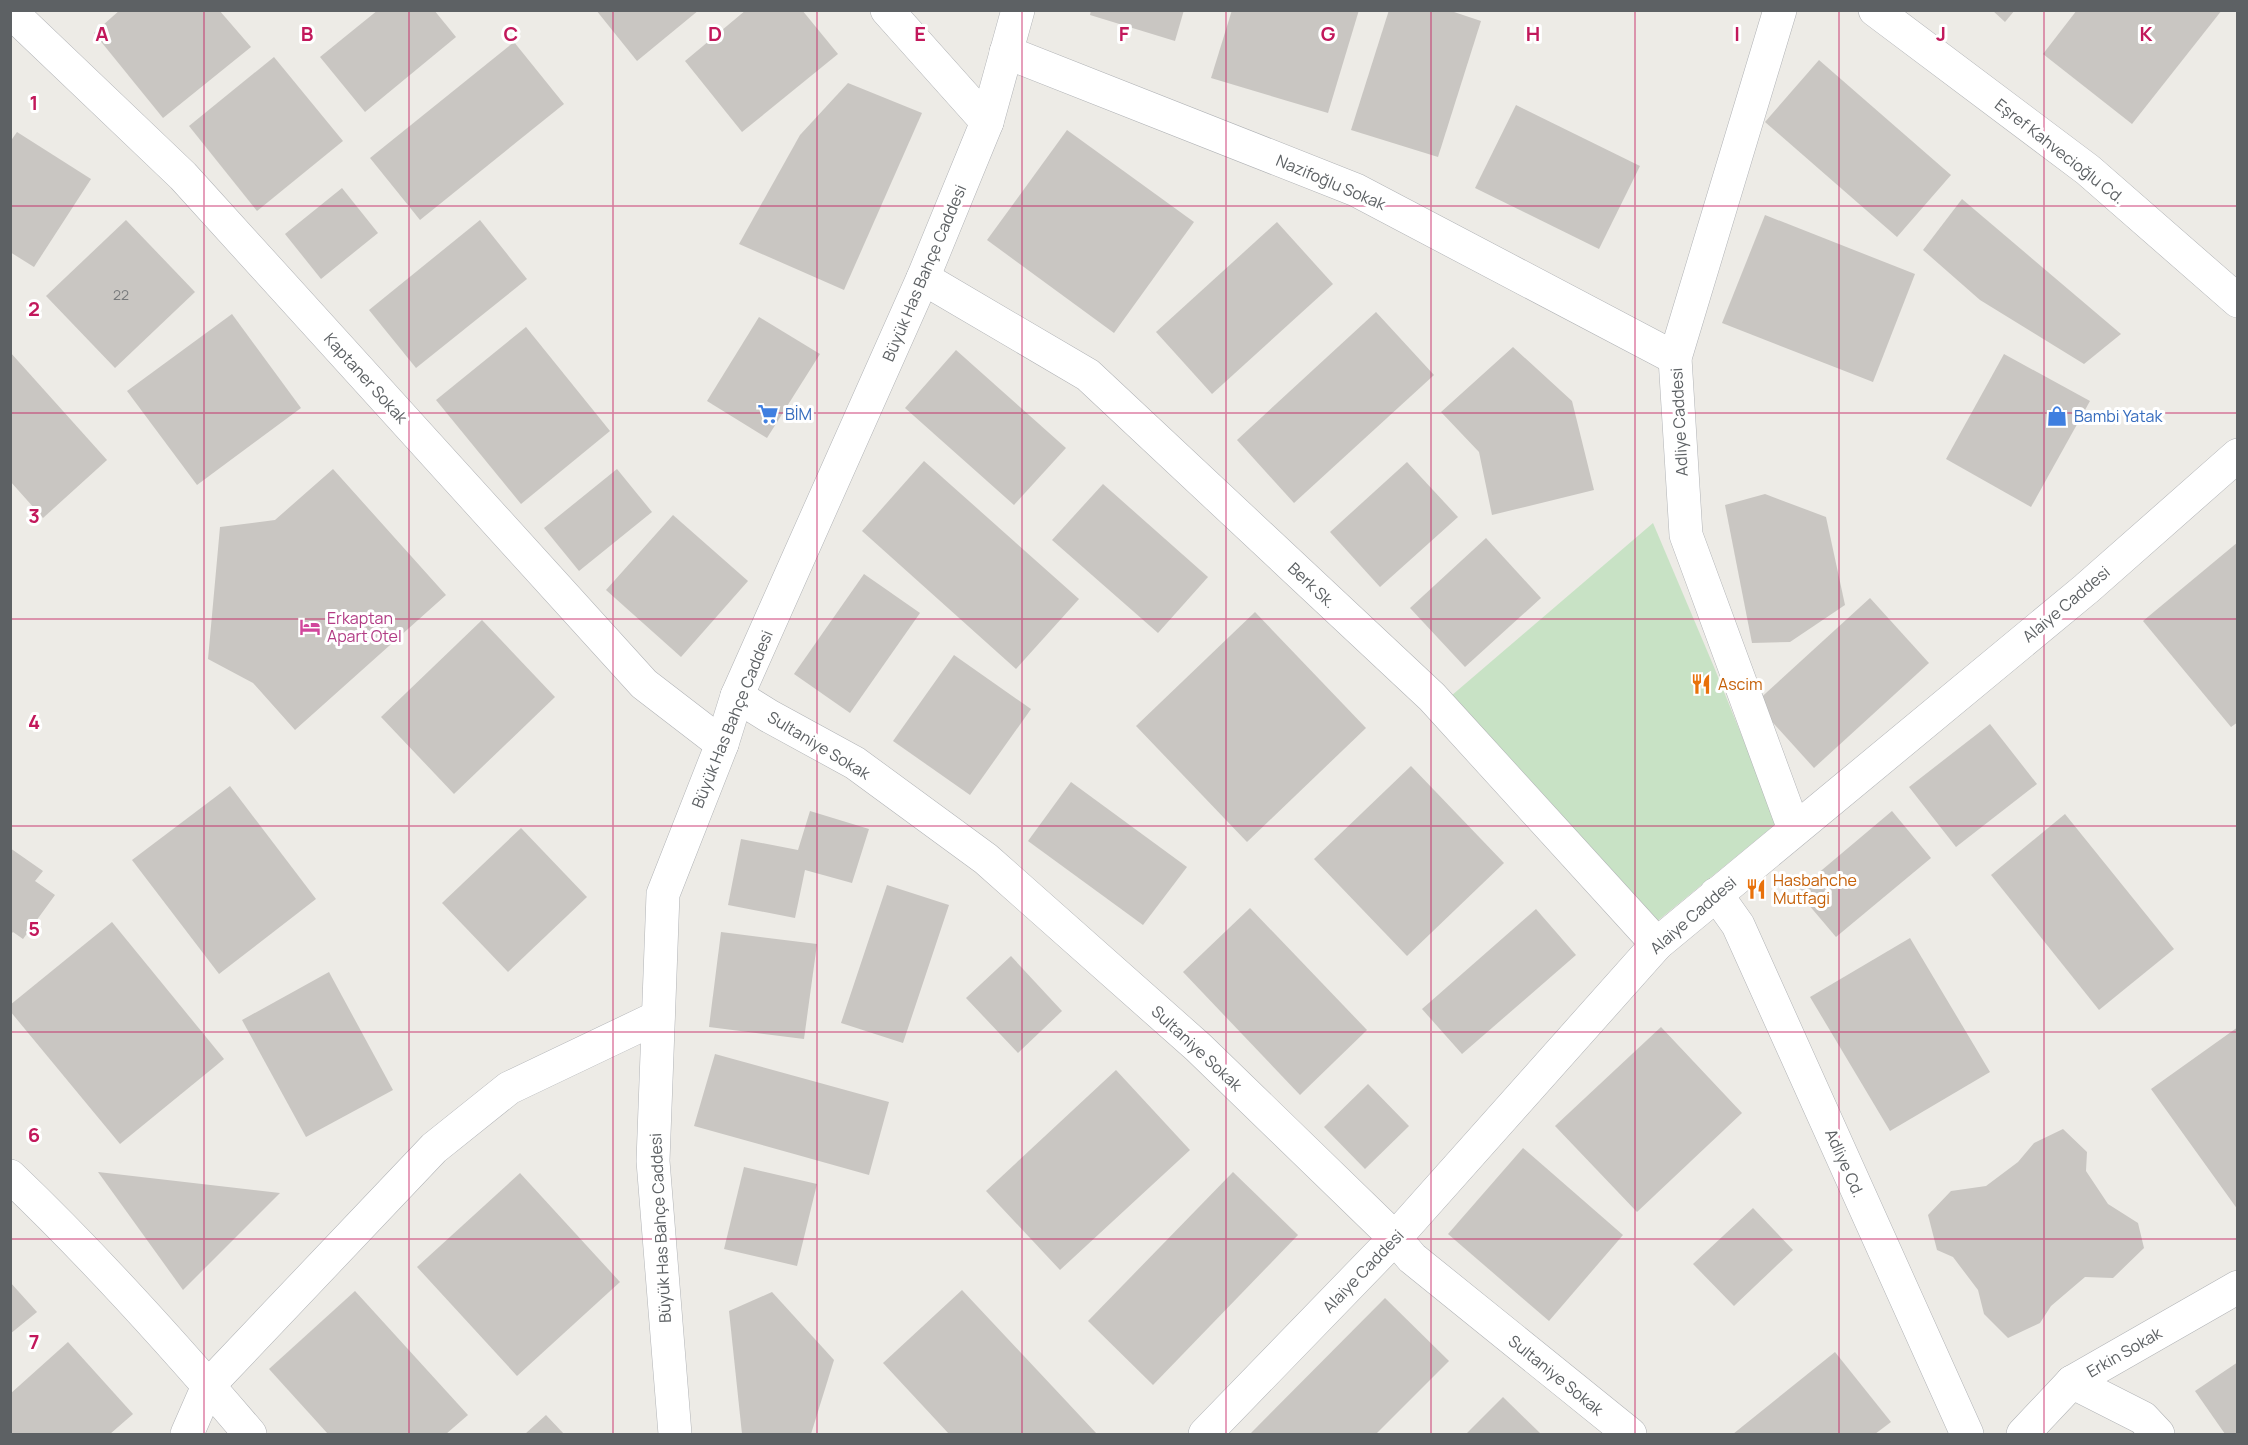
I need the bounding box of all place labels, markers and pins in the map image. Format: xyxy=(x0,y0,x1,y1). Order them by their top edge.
supermarket icon: BİM xyxy=(756,402,780,426)
place label: BİM xyxy=(785,403,812,425)
shop icon: Bambi Yatak xyxy=(2045,404,2069,428)
place label: Bambi Yatak xyxy=(2074,405,2163,427)
place label: Erkaptan Apart Otel xyxy=(327,607,402,647)
hotel icon: Erkaptan Apart Otel xyxy=(298,615,322,639)
restaurant icon: Ascim xyxy=(1689,672,1713,696)
place label: Ascim xyxy=(1718,673,1762,695)
place label: Hasbahche Mutfagi xyxy=(1773,869,1857,909)
restaurant icon: Hasbahche Mutfagi xyxy=(1744,877,1768,901)

